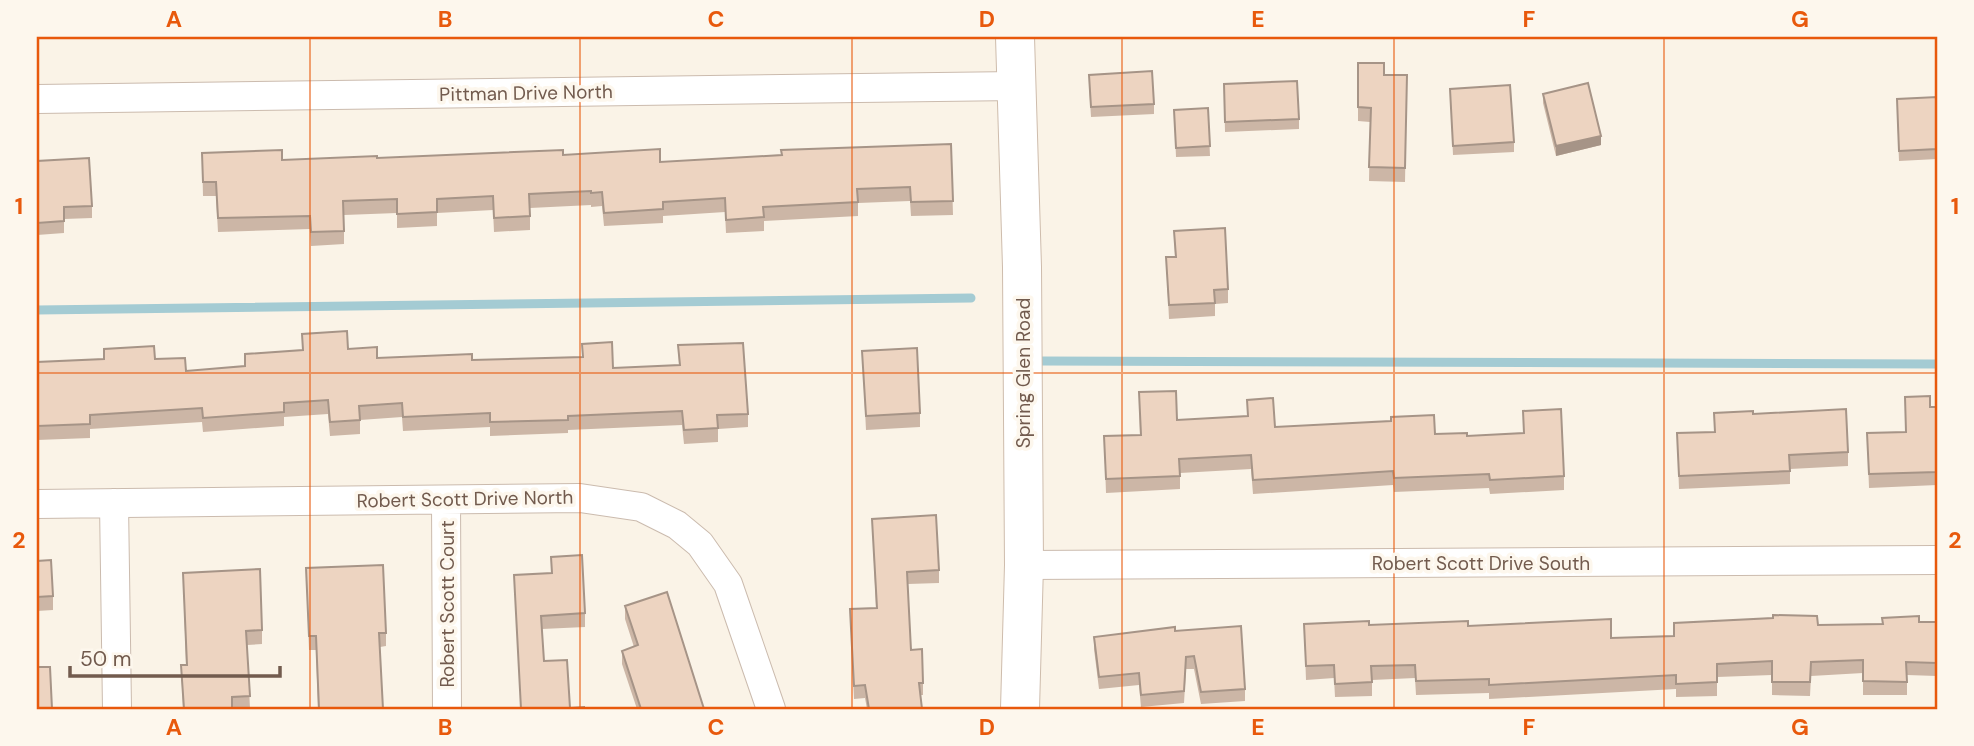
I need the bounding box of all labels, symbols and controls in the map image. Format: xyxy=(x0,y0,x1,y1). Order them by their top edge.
text: A xyxy=(166,4,182,34)
text: B xyxy=(438,4,452,34)
text: C xyxy=(708,4,724,34)
text: D xyxy=(979,4,995,34)
text: E xyxy=(1251,4,1265,34)
text: F xyxy=(1523,4,1536,34)
text: G xyxy=(1791,4,1809,34)
street label: Pittman Drive North xyxy=(439,79,613,107)
text: 1 xyxy=(15,191,23,221)
text: 1 xyxy=(1951,191,1959,221)
street label: Spring Glen Road xyxy=(1011,298,1036,448)
street label: Robert Scott Drive North xyxy=(356,485,574,513)
street label: Robert Scott Court xyxy=(435,520,460,688)
text: 2 xyxy=(12,525,26,555)
text: 2 xyxy=(1948,525,1962,555)
street label: Robert Scott Drive South xyxy=(1372,551,1590,576)
scale bar xyxy=(70,634,280,678)
text: 50 m xyxy=(80,645,131,673)
text: A xyxy=(166,712,182,742)
text: B xyxy=(438,712,452,742)
text: C xyxy=(708,712,724,742)
text: D xyxy=(979,712,995,742)
text: E xyxy=(1251,712,1265,742)
text: F xyxy=(1523,712,1536,742)
text: G xyxy=(1791,712,1809,742)

